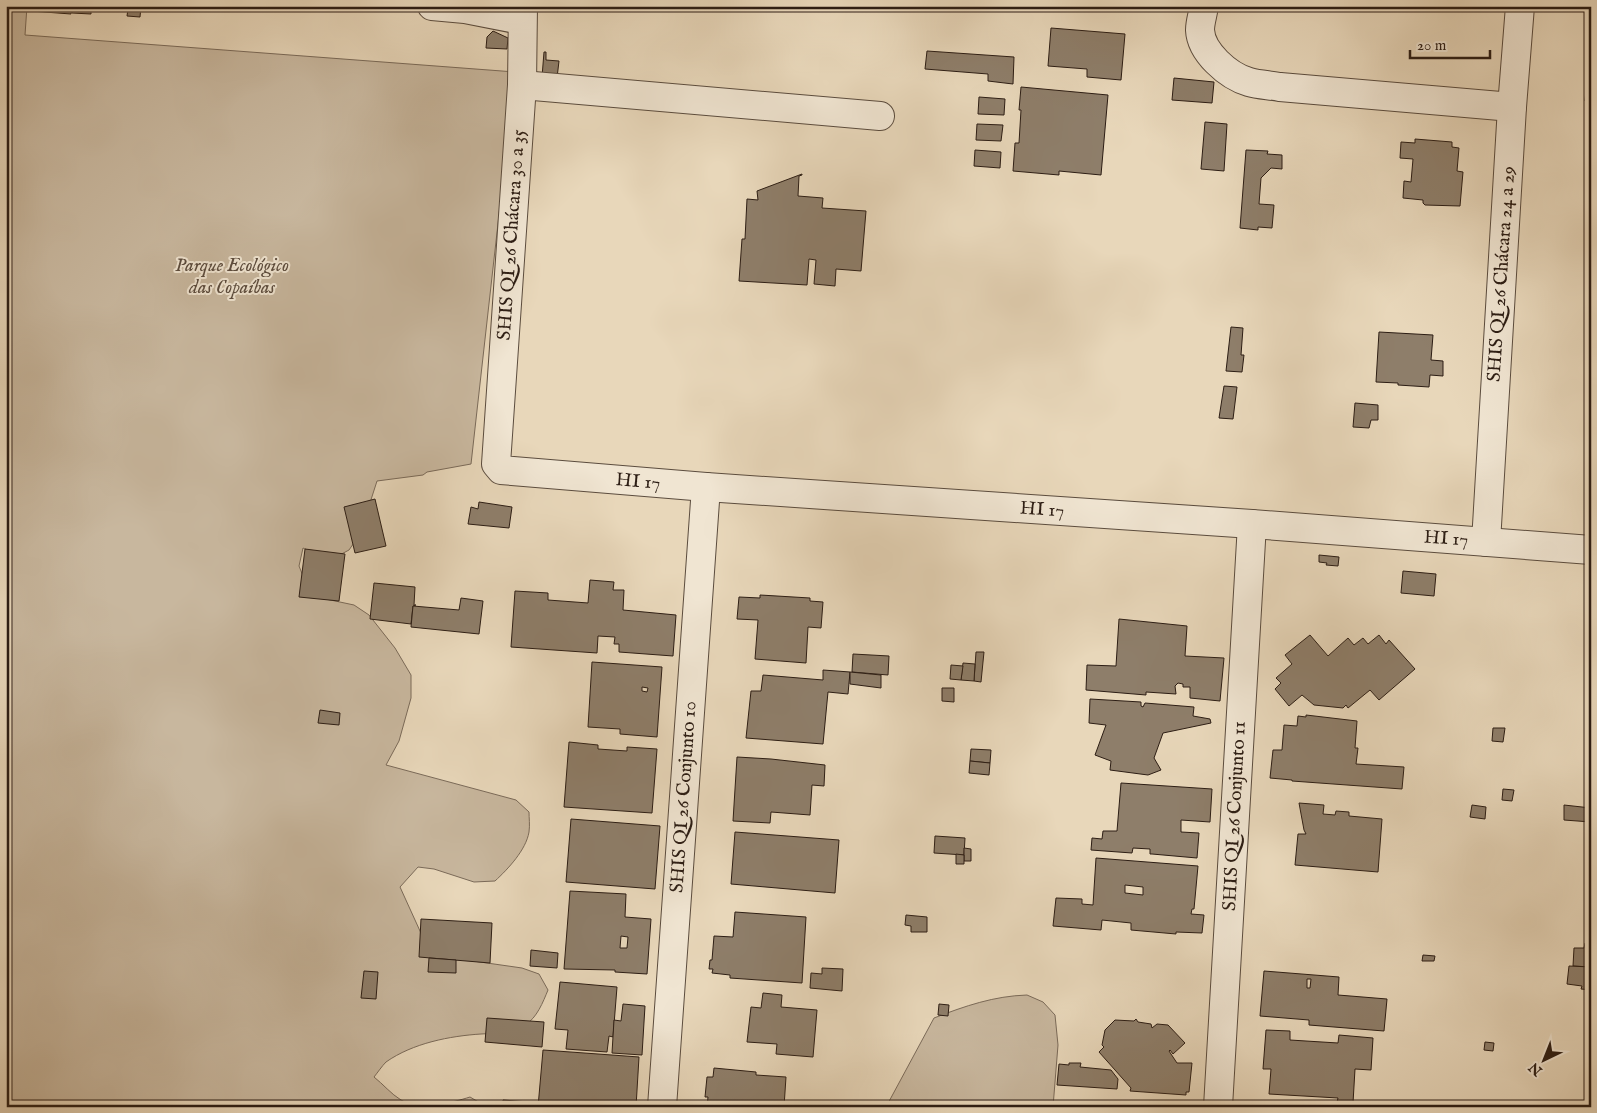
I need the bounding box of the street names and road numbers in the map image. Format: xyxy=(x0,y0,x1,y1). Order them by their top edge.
street label: SHIS QI 26 Chácara 30 a 35 xyxy=(493,129,531,341)
street label: SHIS QI 26 Chácara 24 a 29 xyxy=(1482,165,1522,383)
street label: HI 17 xyxy=(615,468,661,496)
street label: HI 17 xyxy=(1019,496,1065,524)
street label: HI 17 xyxy=(1423,525,1469,553)
street label: SHIS QI 26 Conjunto 10 xyxy=(665,700,703,894)
street label: SHIS QI 26 Conjunto 11 xyxy=(1218,720,1252,912)

